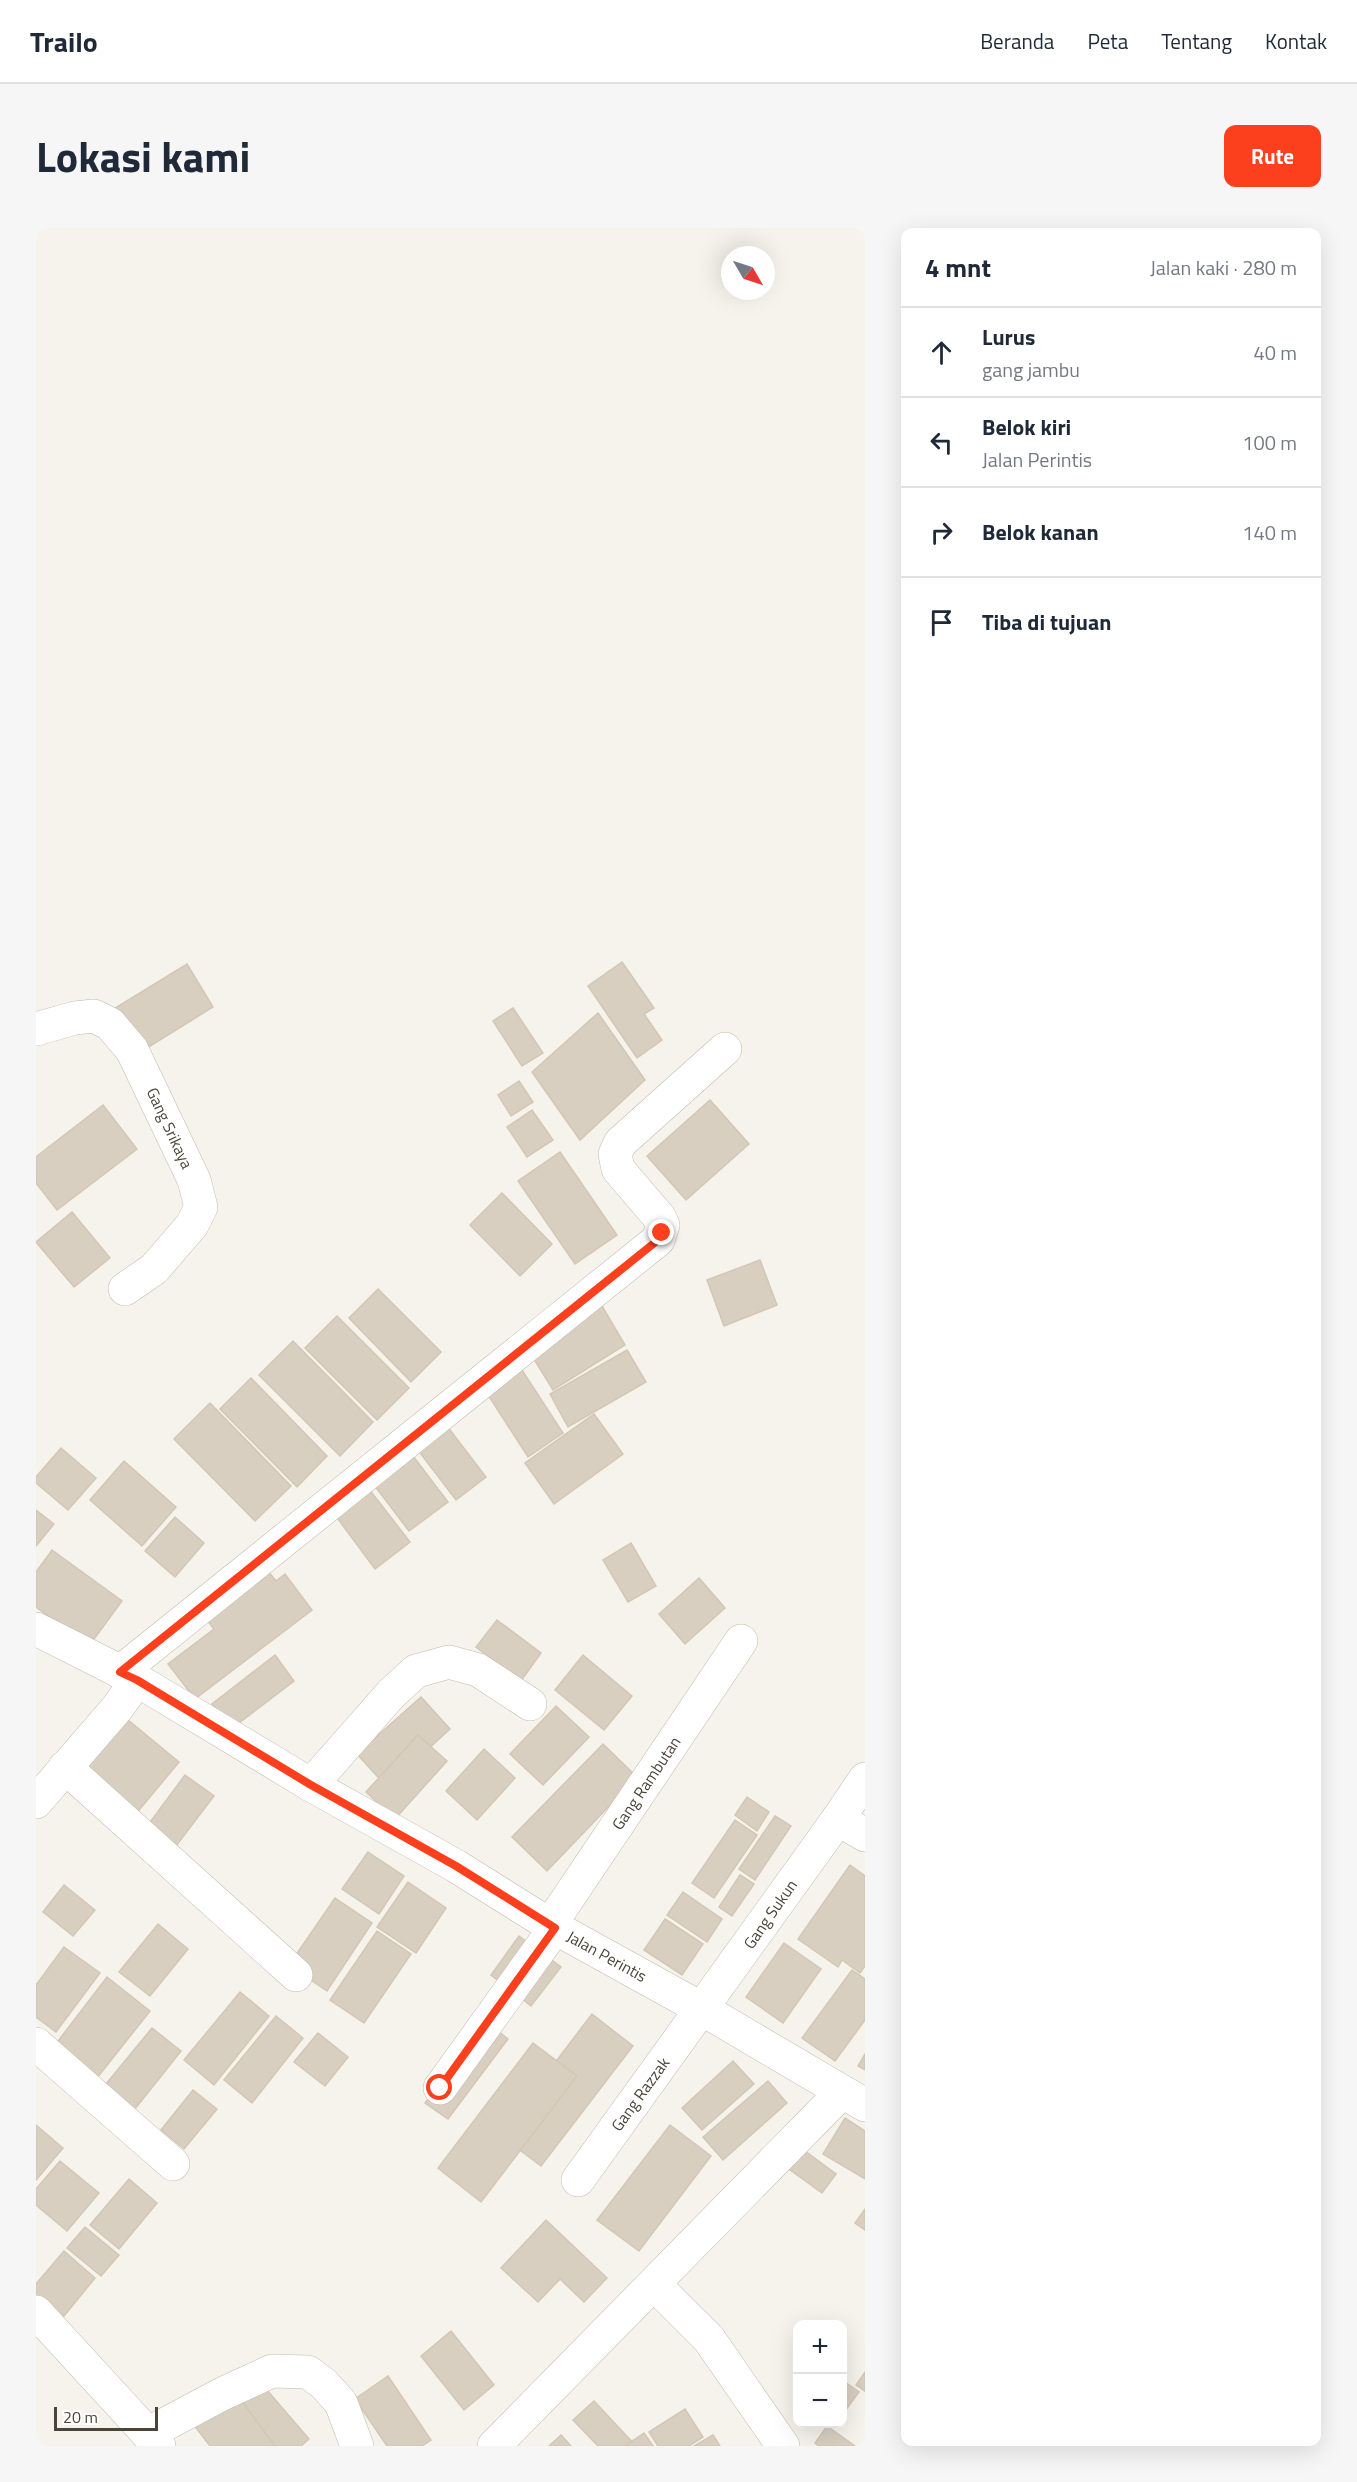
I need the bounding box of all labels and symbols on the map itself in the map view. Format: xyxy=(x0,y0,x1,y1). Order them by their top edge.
north arrow xyxy=(721,246,775,300)
street label: Gang Srikaya xyxy=(141,1083,199,1173)
route end xyxy=(648,1219,674,1245)
street label: Gang Rambutan xyxy=(606,1731,686,1835)
street label: Gang Sukun xyxy=(737,1874,803,1954)
street label: Jalan Perintis xyxy=(563,1924,651,1988)
street label: Gang Razzak xyxy=(605,2052,675,2136)
route start xyxy=(426,2074,452,2100)
scale bar xyxy=(54,2404,158,2432)

